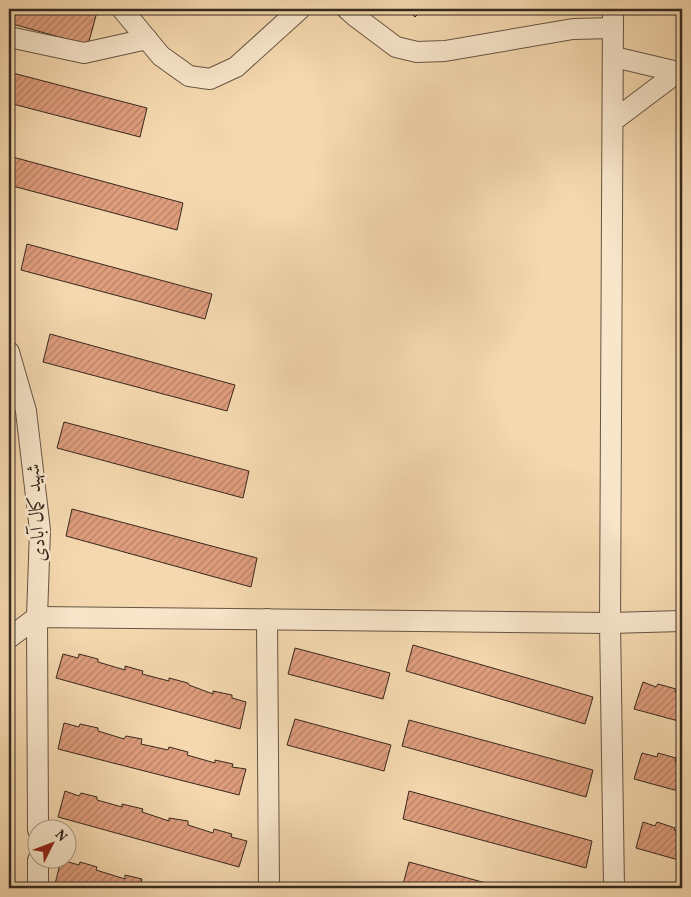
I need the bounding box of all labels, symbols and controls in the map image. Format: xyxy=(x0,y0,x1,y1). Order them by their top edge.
street label: شهید کمال آبادی xyxy=(21,463,53,563)
north arrow xyxy=(28,820,78,870)
text: N xyxy=(50,826,71,846)

